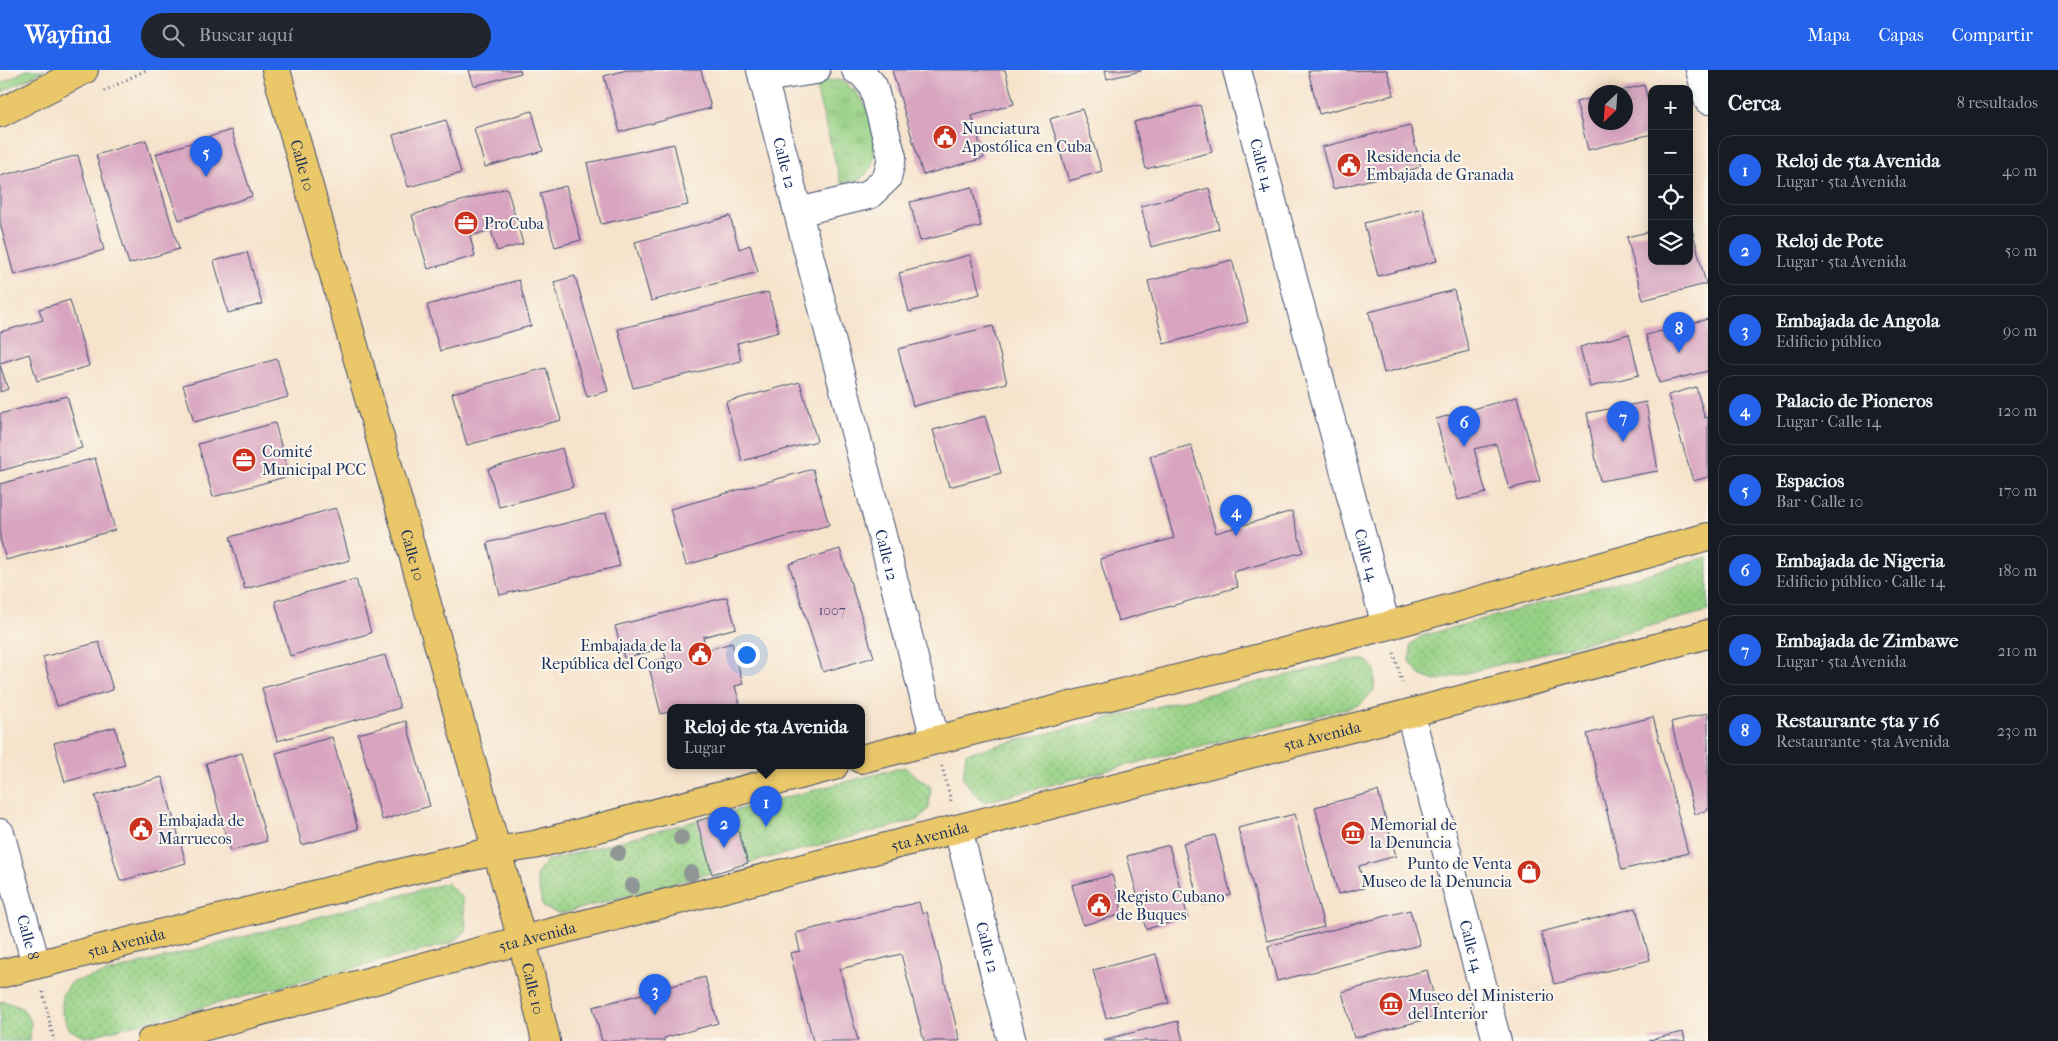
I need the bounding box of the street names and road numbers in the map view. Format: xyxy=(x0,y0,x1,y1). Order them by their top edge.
street label: Calle 12 xyxy=(769,135,801,191)
street label: Calle 14 xyxy=(1246,136,1279,193)
street label: Calle 10 xyxy=(287,137,319,193)
street label: Calle 10 xyxy=(397,527,429,583)
street label: Calle 12 xyxy=(871,527,903,583)
street label: Calle 14 xyxy=(1351,527,1383,584)
street label: 5ta Avenida xyxy=(1281,716,1363,755)
street label: 5ta Avenida xyxy=(889,817,971,855)
street label: Calle 8 xyxy=(13,912,44,962)
street label: 5ta Avenida xyxy=(496,917,578,955)
street label: Calle 14 xyxy=(1456,918,1488,975)
street label: Calle 12 xyxy=(972,920,1004,975)
street label: 5ta Avenida xyxy=(85,923,167,961)
street label: Calle 10 xyxy=(518,961,549,1016)

